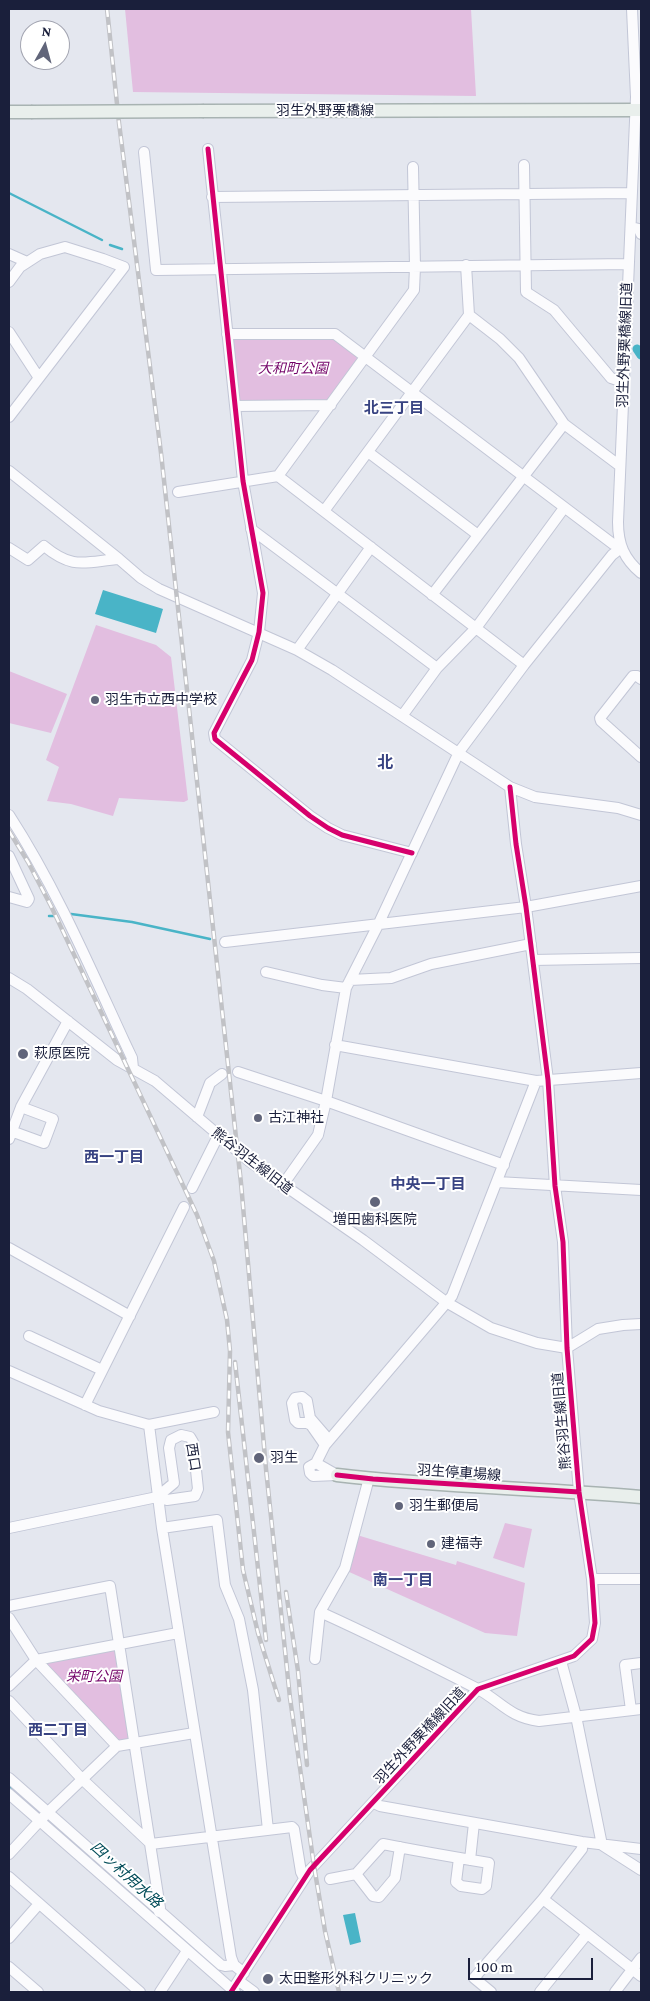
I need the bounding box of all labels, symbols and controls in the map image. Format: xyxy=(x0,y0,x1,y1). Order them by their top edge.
north arrow xyxy=(20,20,70,70)
text: N xyxy=(41,23,52,40)
street label: 羽生外野栗橋線 xyxy=(276,103,374,119)
street label: 羽生外野栗橋線旧道 xyxy=(614,282,636,408)
park label: 大和町公園 xyxy=(258,361,328,377)
district label: 北三丁目 xyxy=(364,399,424,417)
place label: 羽生市立西中学校 xyxy=(105,692,217,708)
marker: 羽生市立西中学校 xyxy=(89,694,101,706)
district label: 北 xyxy=(377,753,393,773)
place label: 萩原医院 xyxy=(34,1046,90,1062)
marker: 萩原医院 xyxy=(16,1047,30,1061)
place label: 古江神社 xyxy=(268,1110,324,1126)
marker: 古江神社 xyxy=(252,1112,264,1124)
street label: 熊谷羽生線旧道 xyxy=(208,1124,296,1198)
district label: 西一丁目 xyxy=(84,1148,144,1166)
district label: 中央一丁目 xyxy=(391,1175,465,1193)
marker: 増田歯科医院 xyxy=(368,1195,382,1209)
place label: 増田歯科医院 xyxy=(333,1212,417,1228)
street label: 熊谷羽生線旧道 xyxy=(549,1371,575,1471)
street label: 西口 xyxy=(183,1442,203,1472)
place label: 羽生 xyxy=(270,1450,298,1466)
marker: 羽生 xyxy=(252,1451,266,1465)
street label: 羽生停車場線 xyxy=(417,1462,501,1484)
place label: 羽生郵便局 xyxy=(409,1498,479,1514)
marker: 羽生郵便局 xyxy=(393,1500,405,1512)
place label: 建福寺 xyxy=(441,1536,483,1552)
marker: 建福寺 xyxy=(425,1538,437,1550)
district label: 南一丁目 xyxy=(373,1571,433,1589)
park label: 栄町公園 xyxy=(66,1669,122,1685)
street label: 羽生外野栗橋線旧道 xyxy=(371,1684,469,1788)
district label: 西二丁目 xyxy=(28,1721,88,1739)
water label: 四ッ村用水路 xyxy=(87,1838,165,1912)
scale bar xyxy=(470,1948,595,1980)
text: 100 m xyxy=(476,1959,513,1975)
place label: 太田整形外科クリニック xyxy=(279,1971,433,1987)
marker: 太田整形外科クリニック xyxy=(261,1972,275,1986)

